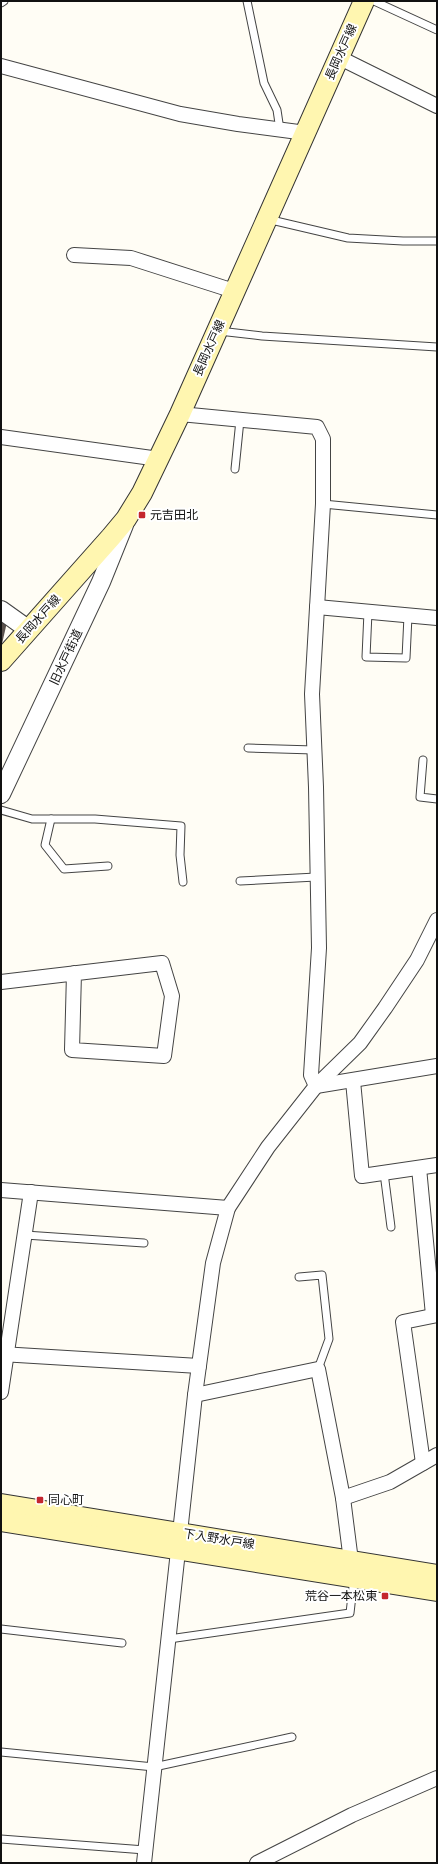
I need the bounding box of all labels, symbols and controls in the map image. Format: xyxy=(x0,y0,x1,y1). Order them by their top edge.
street label: 長岡水戸線 xyxy=(320,21,361,83)
street label: 長岡水戸線 xyxy=(188,317,229,379)
place label: 元吉田北 xyxy=(150,505,198,523)
marker: 元吉田北 xyxy=(137,510,147,520)
street label: 長岡水戸線 xyxy=(10,590,64,647)
street label: 旧水戸街道 xyxy=(44,626,86,688)
place label: 同心町 xyxy=(48,1490,84,1508)
marker: 同心町 xyxy=(35,1495,45,1505)
street label: 下入野水戸線 xyxy=(182,1523,256,1553)
place label: 荒谷一本松東 xyxy=(305,1586,377,1604)
marker: 荒谷一本松東 xyxy=(380,1591,390,1601)

